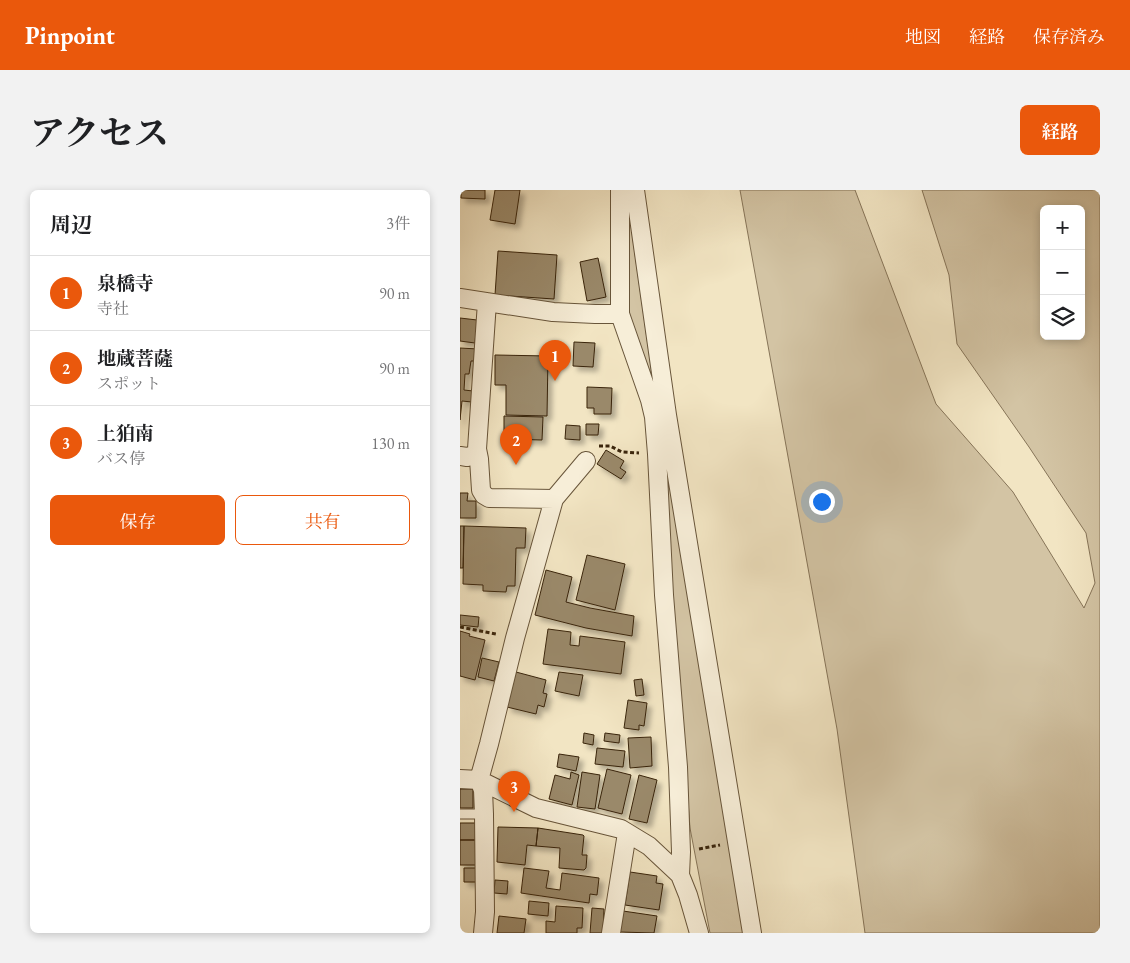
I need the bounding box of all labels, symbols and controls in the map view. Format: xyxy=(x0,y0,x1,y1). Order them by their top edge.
text: Pinpoint xyxy=(25,20,115,51)
text: 地図 xyxy=(905,25,941,48)
text: 経路 xyxy=(969,25,1005,48)
text: 保存済み xyxy=(1033,25,1105,48)
button: 経路 xyxy=(1020,105,1100,155)
text: アクセス xyxy=(30,110,169,155)
map controls xyxy=(1040,205,1085,340)
button: + xyxy=(1040,205,1085,250)
text: 周辺 xyxy=(50,211,92,238)
text: 3件 xyxy=(386,213,410,234)
button: − xyxy=(1040,250,1085,295)
text: 泉橋寺 xyxy=(97,271,154,296)
text: 1 xyxy=(62,283,70,304)
text: 90 m xyxy=(379,283,410,304)
button: layers xyxy=(1040,295,1085,340)
text: 寺社 xyxy=(97,298,129,319)
pin: 1 xyxy=(539,340,571,381)
text: 地蔵菩薩 xyxy=(97,346,173,371)
text: 2 xyxy=(62,358,70,379)
text: 90 m xyxy=(379,358,410,379)
text: スポット xyxy=(97,373,161,394)
text: 上狛南 xyxy=(97,421,154,446)
pin: 2 xyxy=(500,424,532,465)
text: 3 xyxy=(62,433,70,454)
text: 130 m xyxy=(371,433,410,454)
text: バス停 xyxy=(97,448,145,469)
your location xyxy=(809,489,835,515)
button: 保存 xyxy=(50,495,225,545)
button: 共有 xyxy=(235,495,410,545)
pin: 3 xyxy=(498,771,530,812)

